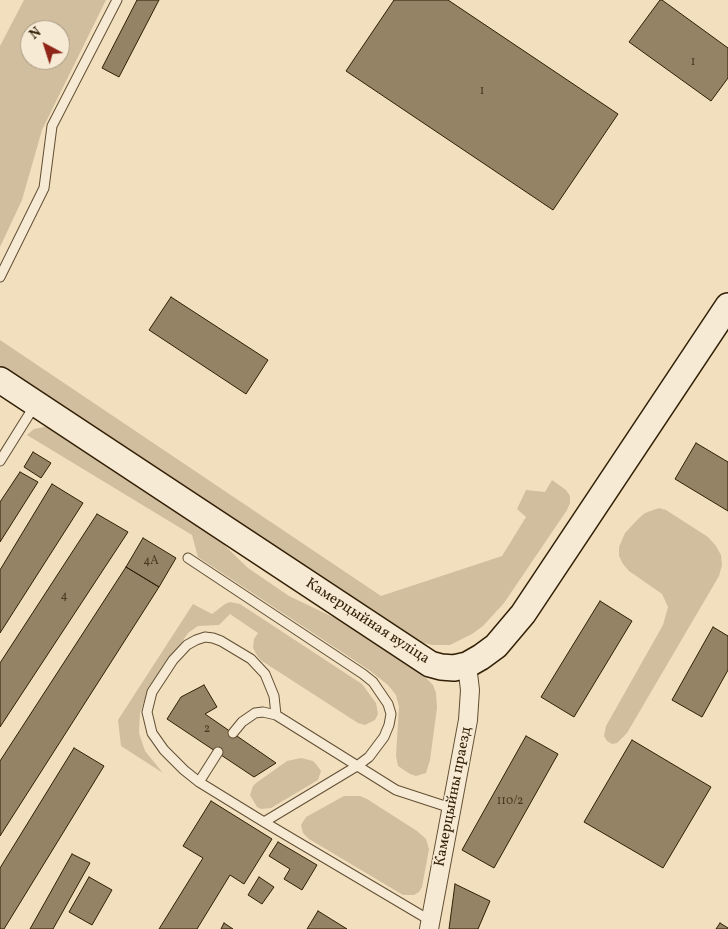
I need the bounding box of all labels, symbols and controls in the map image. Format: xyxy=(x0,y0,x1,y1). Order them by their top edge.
north arrow xyxy=(20,20,70,70)
text: N xyxy=(26,23,46,44)
house number: 1 xyxy=(691,56,695,70)
house number: 1 xyxy=(480,85,484,99)
house number: 4А xyxy=(143,555,159,569)
street label: Камерцыйная вуліца xyxy=(302,575,432,669)
house number: 4 xyxy=(60,590,68,604)
house number: 2 xyxy=(204,723,210,737)
street label: Камерцыйны праезд xyxy=(432,725,476,869)
house number: 110/2 xyxy=(497,795,523,809)

